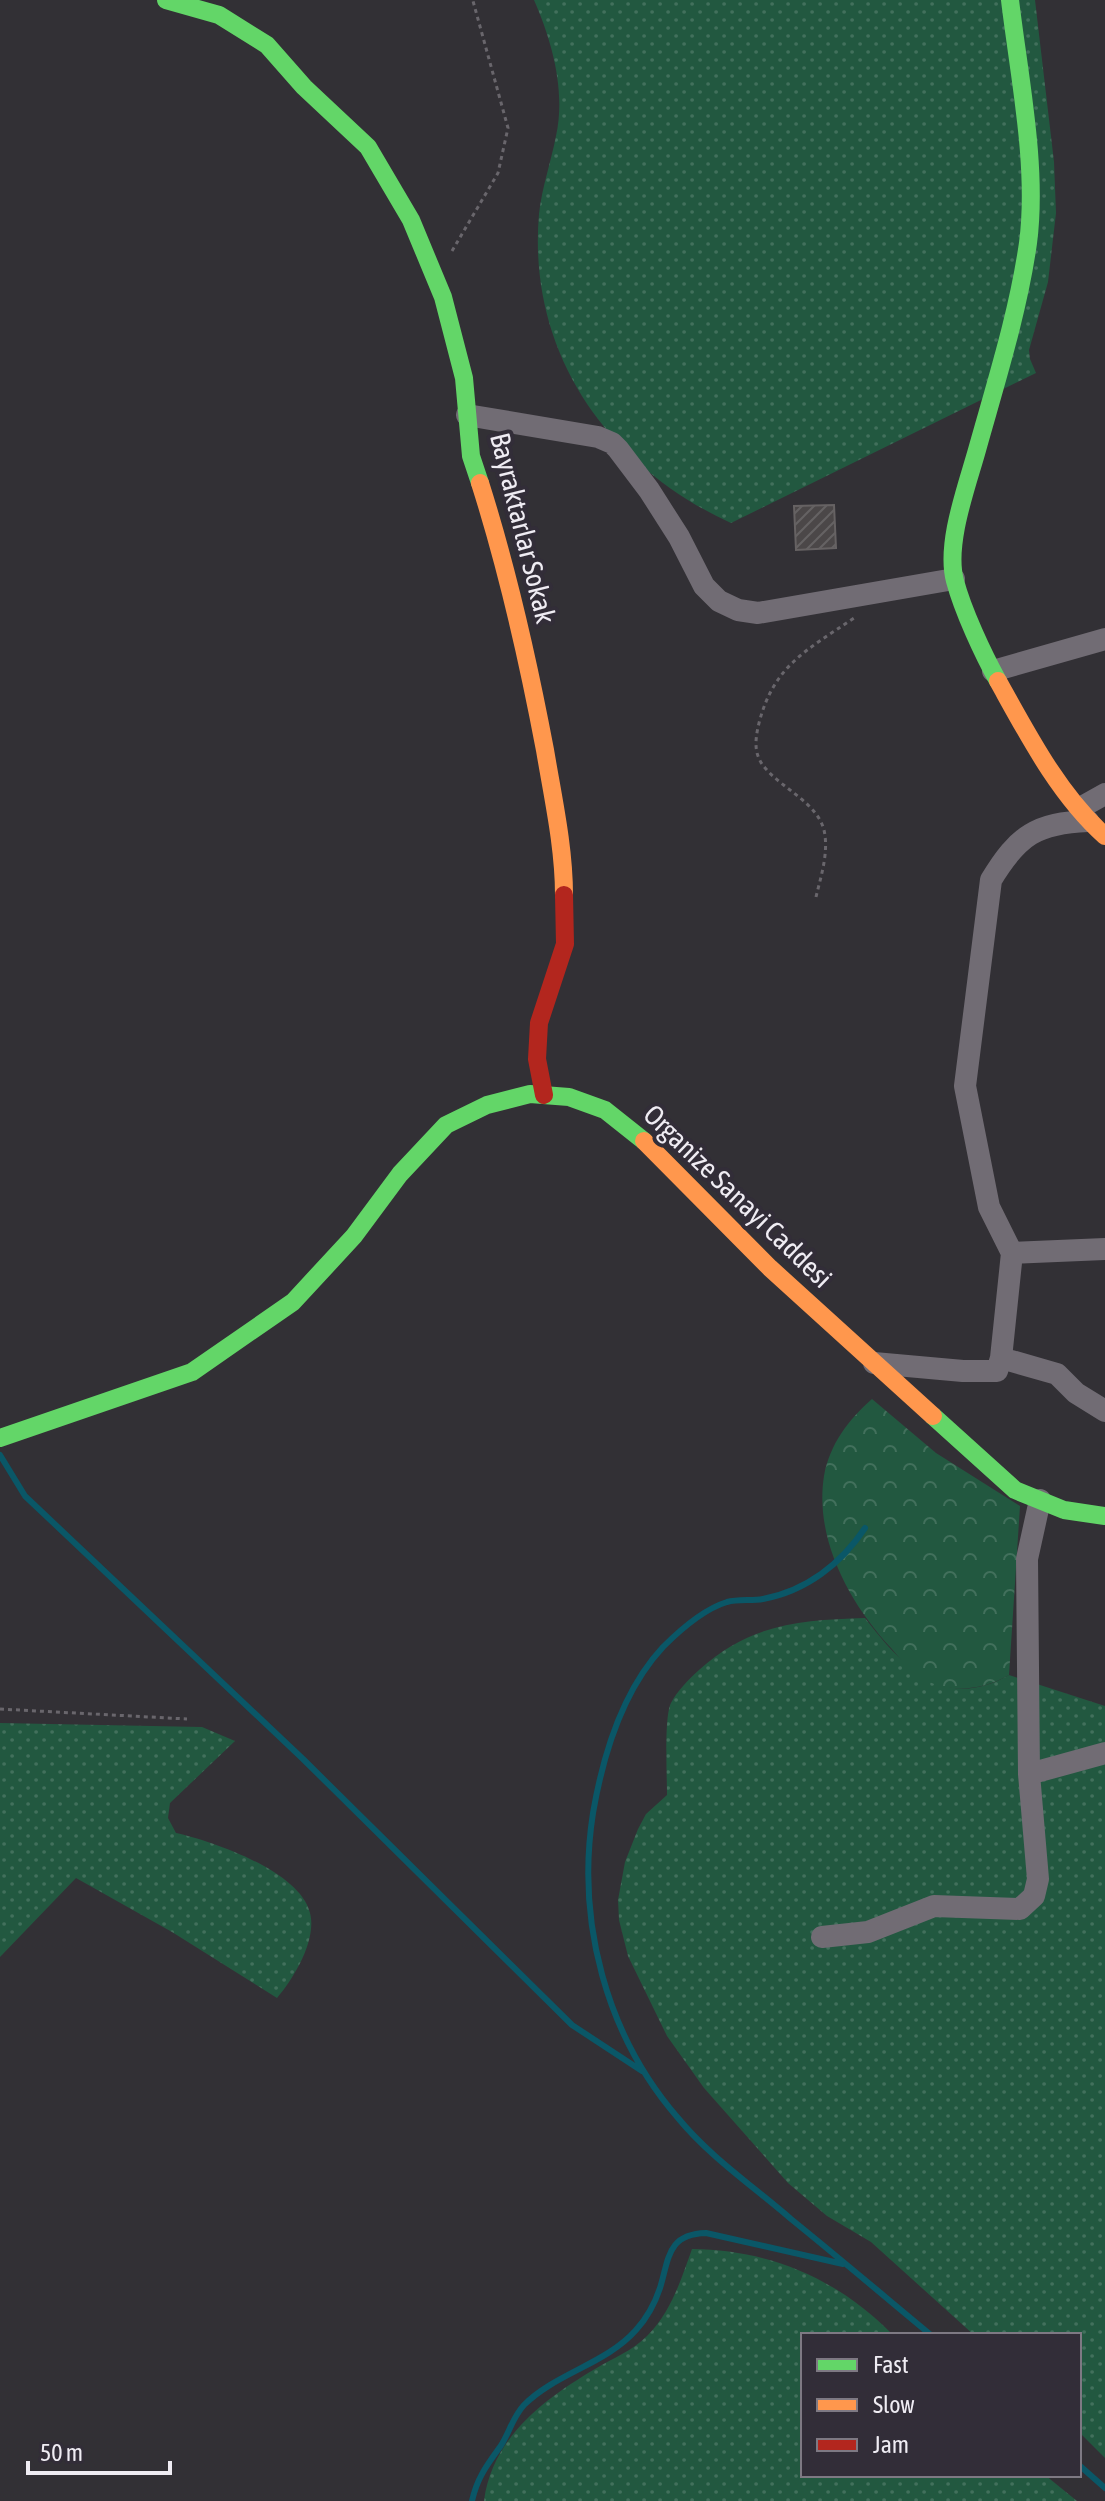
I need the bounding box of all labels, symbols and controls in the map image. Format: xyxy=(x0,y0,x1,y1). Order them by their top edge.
street label: Bayraktarlar Sokak xyxy=(484,429,562,627)
street label: Organize Sanayi Caddesi xyxy=(637,1098,839,1294)
legend xyxy=(801,2333,1081,2477)
text: Fast xyxy=(873,2351,909,2378)
text: Slow xyxy=(873,2391,915,2418)
scale bar xyxy=(28,2425,170,2475)
text: Jam xyxy=(873,2431,909,2458)
text: 50 m xyxy=(40,2439,83,2466)

